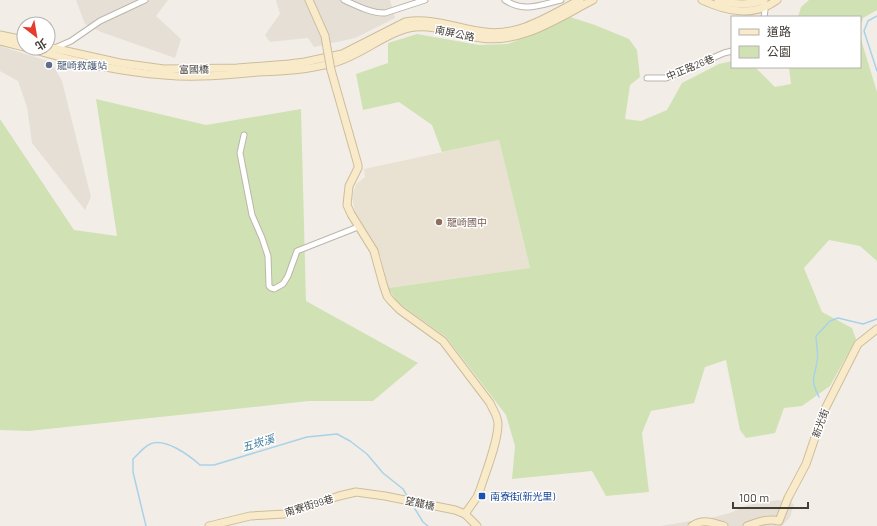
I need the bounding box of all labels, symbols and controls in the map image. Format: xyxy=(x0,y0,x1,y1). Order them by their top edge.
north arrow xyxy=(16,16,56,56)
legend xyxy=(731,16,861,68)
street label: 南屏公路 xyxy=(434,23,476,43)
text: 道路 xyxy=(767,24,791,38)
text: 北 xyxy=(33,37,49,53)
text: 公園 xyxy=(767,44,791,58)
street label: 中正路26巷 xyxy=(664,52,716,82)
place label: 龍崎救護站 xyxy=(57,59,107,71)
marker: 龍崎救護站 xyxy=(44,60,54,70)
street label: 富國橋 xyxy=(179,63,209,75)
place label: 龍崎國中 xyxy=(447,216,487,228)
marker: 龍崎國中 xyxy=(434,217,444,227)
street label: 新光街 xyxy=(809,407,831,439)
water label: 五崁溪 xyxy=(240,431,277,453)
scale bar xyxy=(733,484,808,510)
place label: 南寮街(新光里) xyxy=(490,490,556,502)
text: 100 m xyxy=(739,490,769,504)
marker: 南寮街(新光里) xyxy=(477,491,487,501)
street label: 南寮街99巷 xyxy=(283,492,335,518)
street label: 望龍橋 xyxy=(404,494,436,512)

